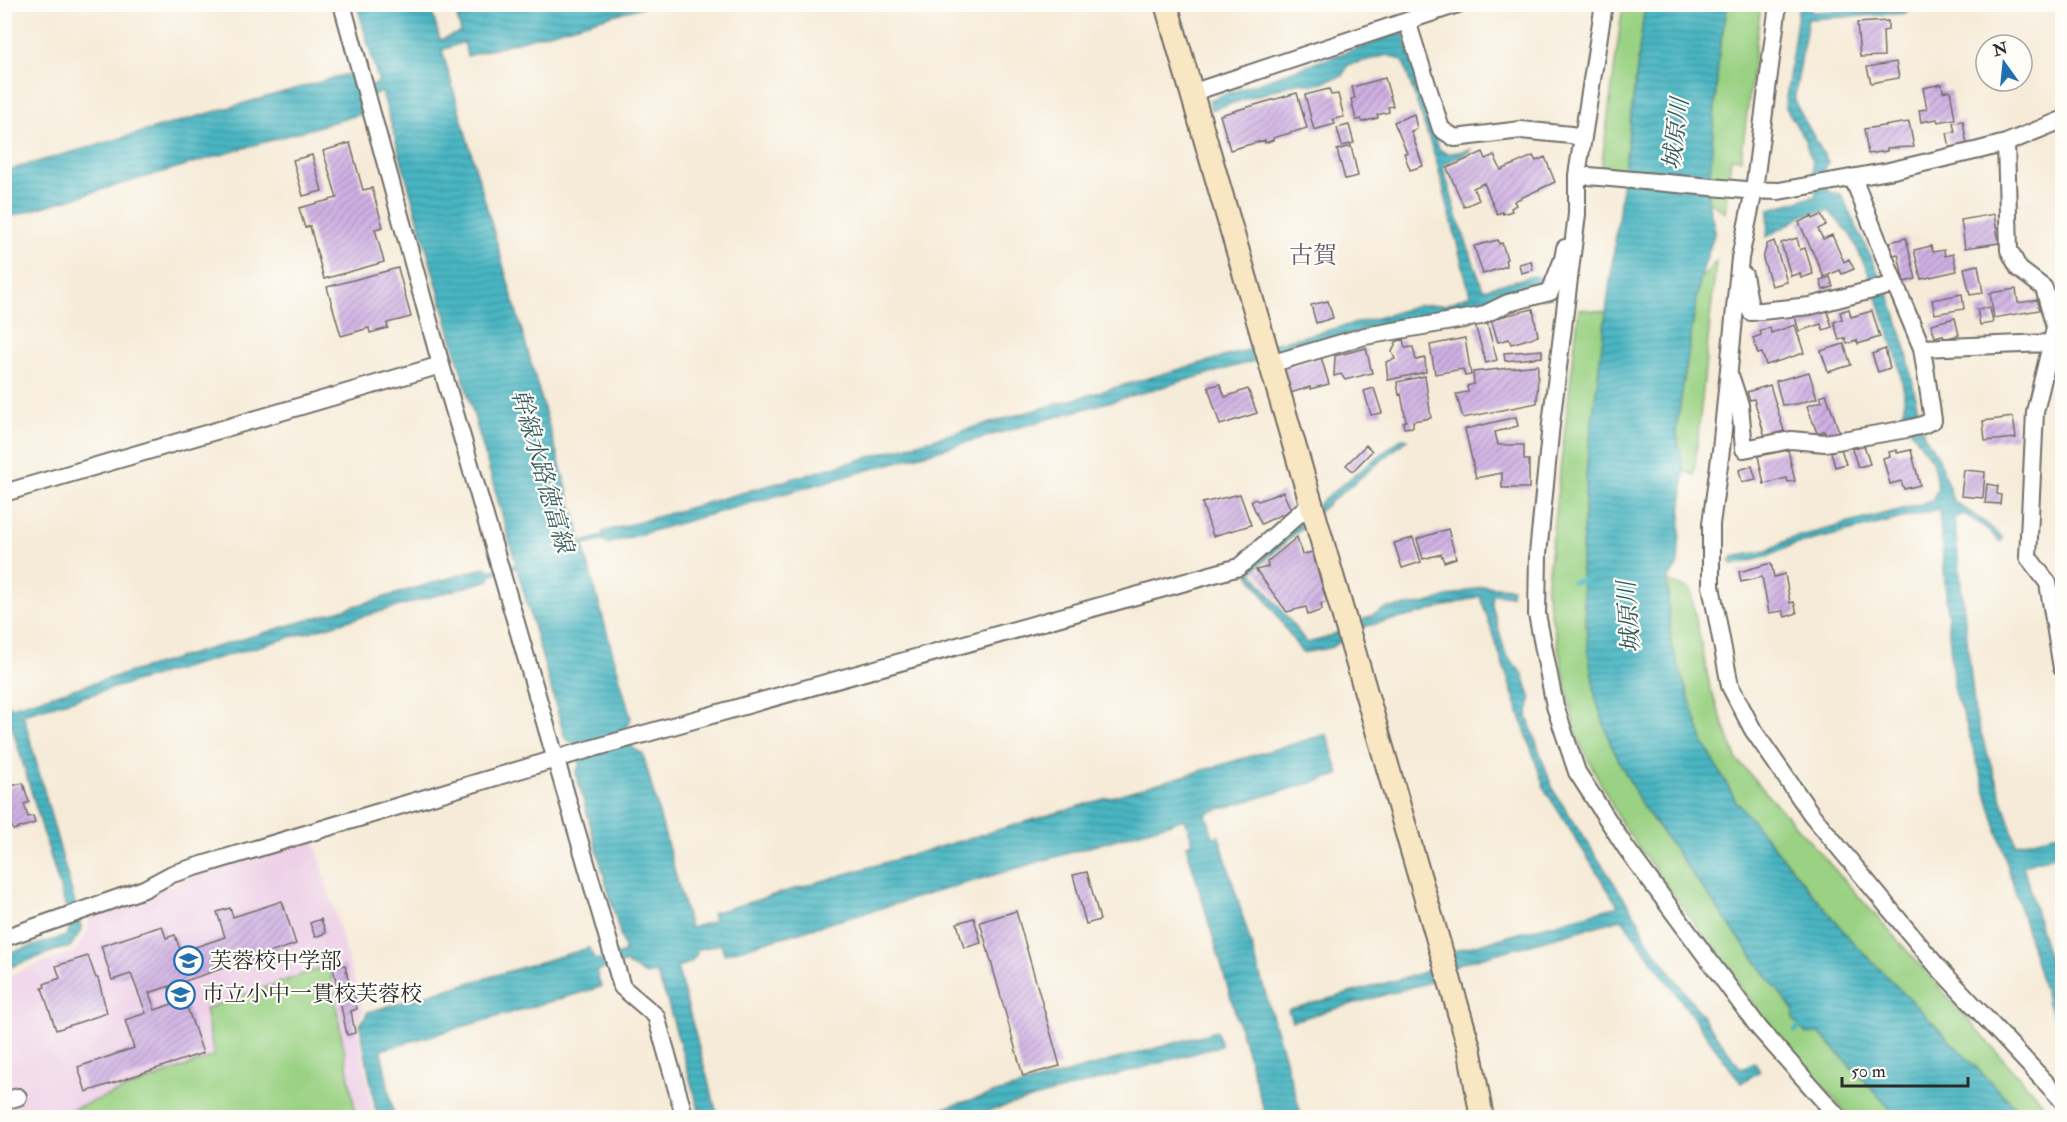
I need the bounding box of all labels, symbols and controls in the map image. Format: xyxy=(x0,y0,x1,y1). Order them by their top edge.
north arrow xyxy=(1974,33,2034,93)
text: N xyxy=(1990,38,2011,61)
water label: 城原川 xyxy=(1656,93,1696,172)
district label: 古賀 xyxy=(1289,240,1337,271)
water label: 幹線水路徳富線 xyxy=(504,386,581,559)
water label: 城原川 xyxy=(1611,577,1647,654)
school or university icon: 芙蓉校中学部 xyxy=(173,945,205,977)
place label: 芙蓉校中学部 xyxy=(210,947,342,975)
school or university icon: 市立小中一貫校芙蓉校 xyxy=(165,978,197,1010)
place label: 市立小中一貫校芙蓉校 xyxy=(202,980,422,1008)
scale bar xyxy=(1842,1050,1968,1088)
text: 50 m xyxy=(1851,1060,1886,1083)

